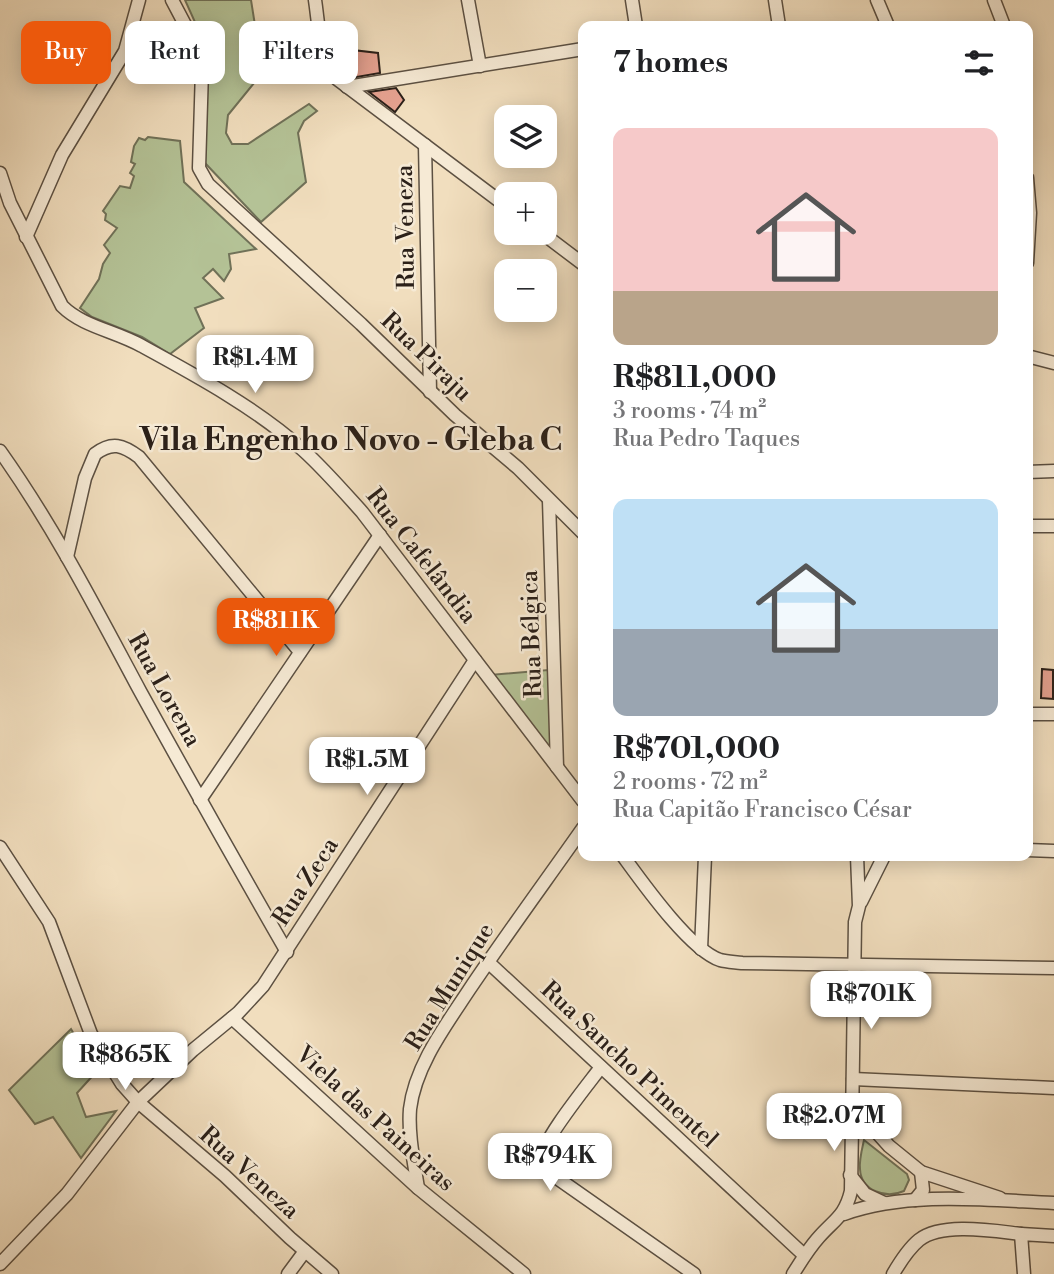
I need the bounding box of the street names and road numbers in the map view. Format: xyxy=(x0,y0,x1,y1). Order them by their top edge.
street label: Rua Veneza xyxy=(390,164,422,290)
street label: Rua Piraju xyxy=(374,306,478,408)
street label: Rua Cafelândia xyxy=(359,482,484,630)
street label: Rua Bélgica xyxy=(515,569,549,699)
street label: Rua Lorena xyxy=(120,628,208,753)
street label: Rua Zeca xyxy=(266,831,346,932)
street label: Rua Munique xyxy=(399,918,501,1056)
street label: Rua Sancho Pimentel xyxy=(534,975,724,1155)
street label: Viela das Paineiras xyxy=(289,1039,461,1198)
street label: Rua Veneza xyxy=(193,1120,306,1226)

